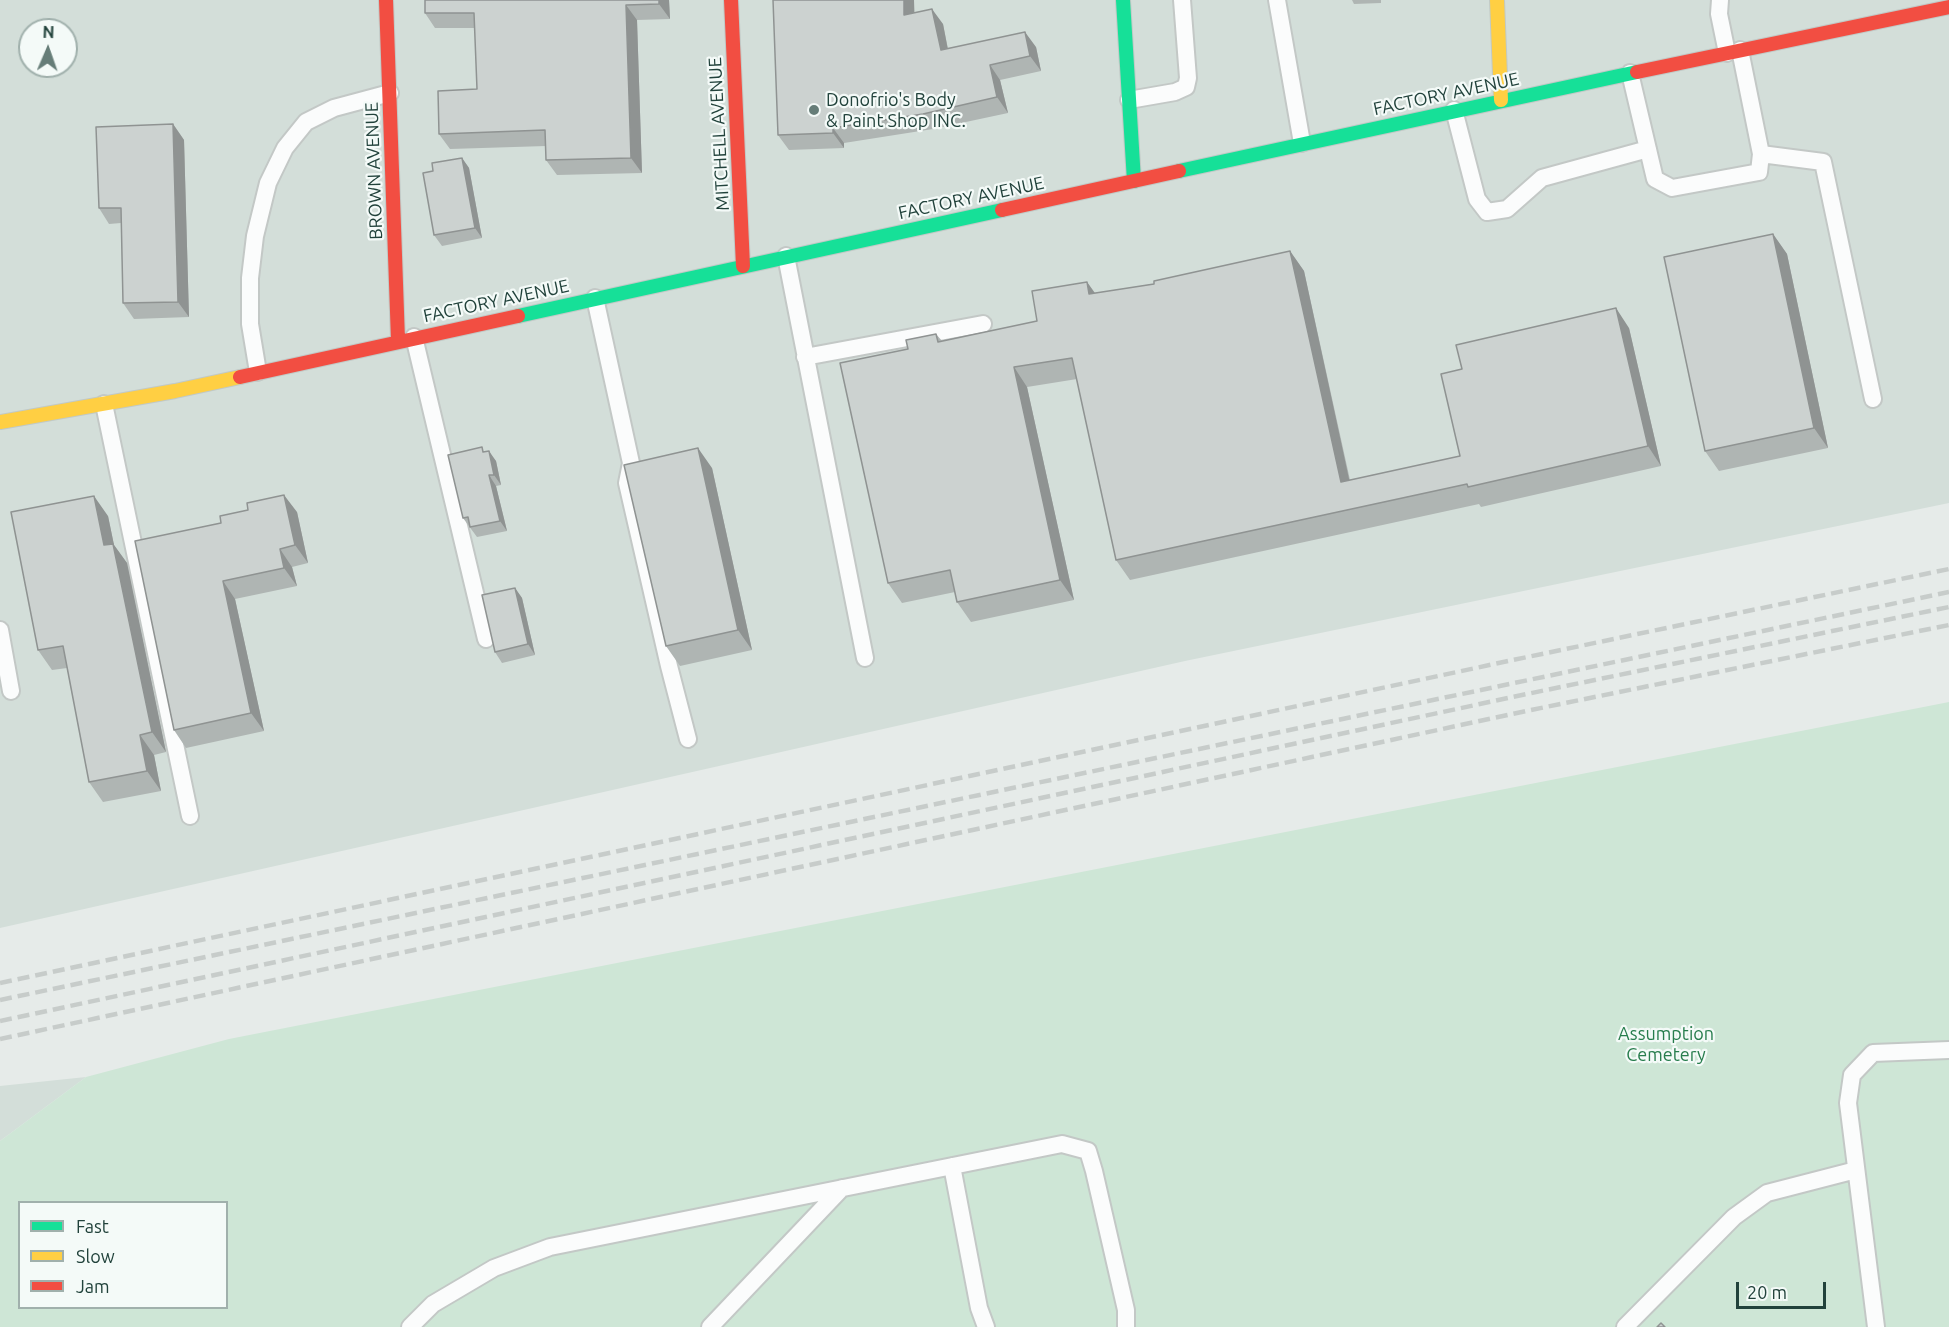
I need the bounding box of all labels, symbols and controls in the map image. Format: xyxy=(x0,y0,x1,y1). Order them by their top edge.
north arrow xyxy=(18,18,78,78)
text: N xyxy=(42,23,55,41)
street label: MITCHELL AVENUE xyxy=(704,57,734,211)
street label: FACTORY AVENUE xyxy=(1371,68,1521,120)
place label: Donofrio's Body & Paint Shop INC. xyxy=(826,89,966,132)
street label: BROWN AVENUE xyxy=(361,102,387,240)
marker: Donofrio's Body & Paint Shop INC. xyxy=(807,103,821,117)
street label: FACTORY AVENUE xyxy=(896,172,1046,224)
street label: FACTORY AVENUE xyxy=(421,275,571,327)
park label: Assumption Cemetery xyxy=(1618,1023,1714,1066)
legend xyxy=(18,1201,228,1309)
text: Fast xyxy=(76,1216,109,1236)
text: Slow xyxy=(76,1246,115,1266)
scale bar xyxy=(1739,1270,1829,1308)
text: Jam xyxy=(76,1276,110,1296)
text: 20 m xyxy=(1747,1282,1787,1302)

